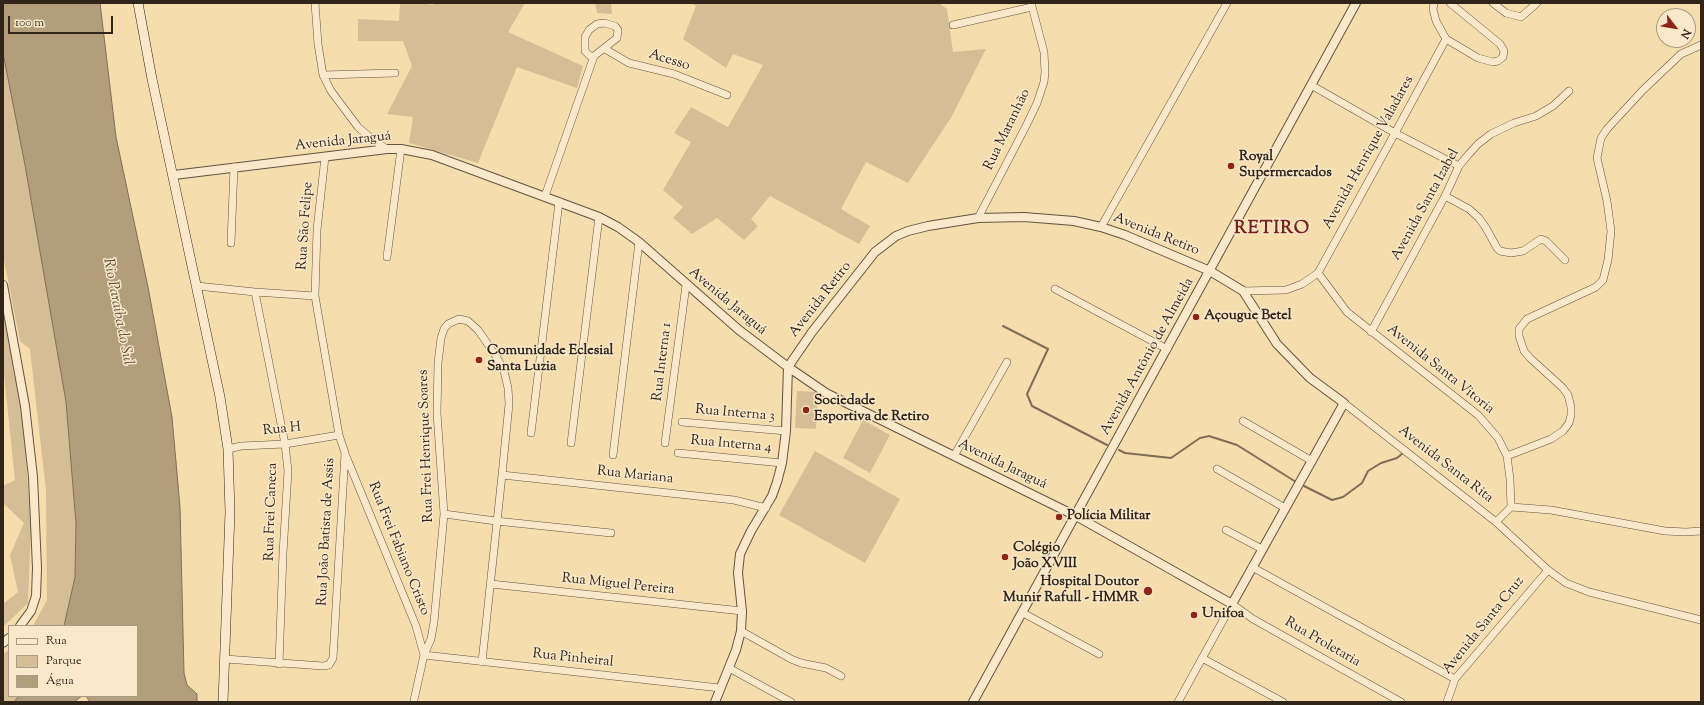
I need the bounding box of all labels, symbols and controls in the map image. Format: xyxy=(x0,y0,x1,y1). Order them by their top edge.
scale bar xyxy=(10,8,115,34)
north arrow xyxy=(1656,8,1696,48)
text: 100 m xyxy=(15,14,44,32)
text: N xyxy=(1676,26,1695,42)
street label: Acesso xyxy=(646,47,692,75)
street label: Avenida Henrique Valadares xyxy=(1320,74,1418,232)
street label: Rua Maranhão xyxy=(981,87,1035,173)
street label: Avenida Jaraguá xyxy=(294,129,392,155)
street label: Avenida Santa Izabel xyxy=(1388,146,1464,264)
place label: Royal Supermercados xyxy=(1239,150,1332,182)
marker: Royal Supermercados xyxy=(1226,161,1236,171)
street label: Rua São Felipe xyxy=(295,181,317,271)
street label: Avenida Retiro xyxy=(1111,210,1201,260)
district label: RETIRO xyxy=(1234,219,1310,241)
water label: Rio Paraíba do Sul xyxy=(98,257,136,367)
street label: Avenida Retiro xyxy=(786,259,856,341)
street label: Avenida Jaraguá xyxy=(685,264,769,340)
street label: Avenida Antônio de Almeida xyxy=(1098,275,1198,439)
place label: Açougue Betel xyxy=(1204,309,1292,325)
marker: Açougue Betel xyxy=(1191,312,1201,322)
street label: Rua Interna 1 xyxy=(650,322,676,402)
street label: Avenida Santa Vitoria xyxy=(1383,322,1497,418)
place label: Comunidade Eclesial Santa Luzia xyxy=(487,344,614,376)
marker: Comunidade Eclesial Santa Luzia xyxy=(474,355,484,365)
street label: Rua Frei Henrique Soares xyxy=(416,369,438,523)
place label: Sociedade Esportiva de Retiro xyxy=(814,394,929,426)
street label: Rua Interna 3 xyxy=(695,402,775,426)
marker: Sociedade Esportiva de Retiro xyxy=(801,405,811,415)
street label: Rua H xyxy=(262,420,302,440)
street label: Avenida Santa Rita xyxy=(1394,423,1496,507)
street label: Rua Interna 4 xyxy=(690,433,772,457)
street label: Avenida Jaraguá xyxy=(955,436,1049,494)
street label: Rua João Batista de Assis xyxy=(315,457,339,607)
street label: Rua Frei Caneca xyxy=(262,463,282,561)
street label: Rua Mariana xyxy=(596,464,674,488)
street label: Rua Frei Fabiano Cristo xyxy=(364,480,432,618)
place label: Polícia Militar xyxy=(1067,509,1150,525)
marker: Polícia Militar xyxy=(1054,512,1064,522)
place label: Colégio João XVIII xyxy=(1013,541,1077,574)
marker: Colégio João XVIII xyxy=(1000,552,1010,562)
street label: Rua Miguel Pereira xyxy=(561,571,675,599)
street label: Avenida Santa Cruz xyxy=(1440,574,1528,678)
place label: Hospital Doutor Munir Rafull - HMMR xyxy=(1003,575,1139,608)
marker: Hospital Doutor Munir Rafull - HMMR xyxy=(1142,585,1154,597)
place label: Unifoa xyxy=(1202,607,1244,623)
marker: Unifoa xyxy=(1189,610,1199,620)
street label: Rua Proletaria xyxy=(1281,615,1363,671)
legend xyxy=(8,625,138,697)
text: Rua xyxy=(46,632,67,650)
street label: Rua Pinheiral xyxy=(532,646,614,672)
text: Parque xyxy=(46,652,82,670)
text: Água xyxy=(46,672,74,690)

